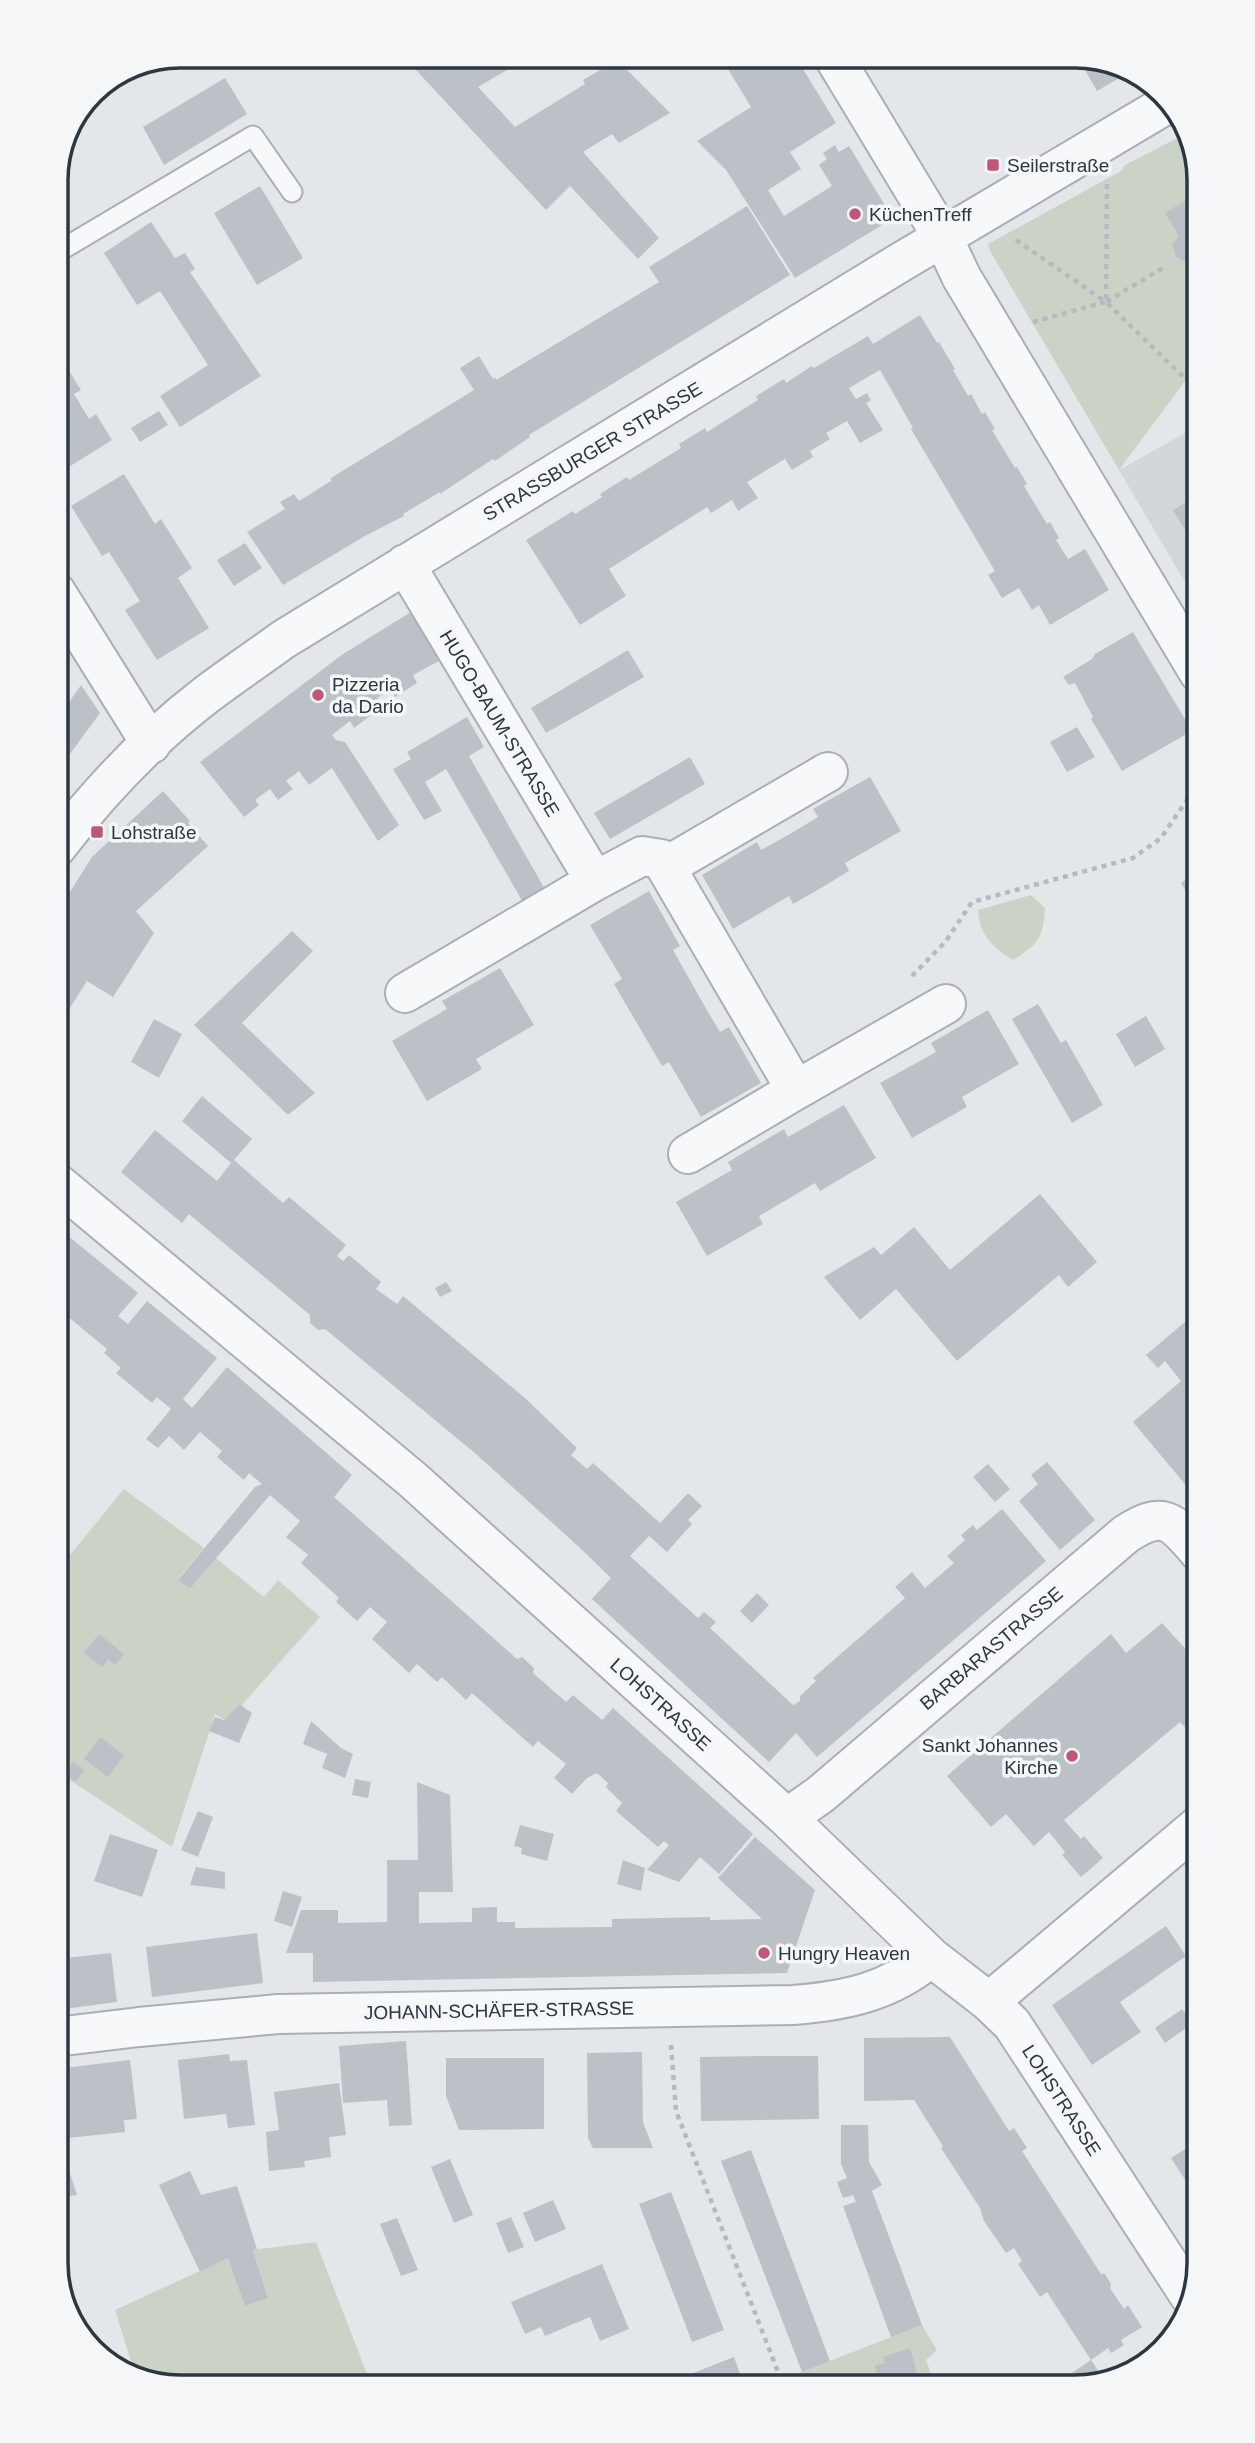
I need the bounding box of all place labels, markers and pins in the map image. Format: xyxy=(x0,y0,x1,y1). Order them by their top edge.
place label: Seilerstraße xyxy=(1007,155,1109,176)
marker: Seilerstraße xyxy=(985,157,1001,173)
place label: KüchenTreff xyxy=(869,204,972,225)
marker: KüchenTreff xyxy=(847,206,863,222)
place label: Pizzeria da Dario xyxy=(332,674,404,717)
marker: Pizzeria da Dario xyxy=(310,687,326,703)
place label: Lohstraße xyxy=(111,822,197,843)
marker: Lohstraße xyxy=(89,824,105,840)
place label: Sankt Johannes Kirche xyxy=(922,1735,1058,1778)
marker: Sankt Johannes Kirche xyxy=(1064,1748,1080,1764)
place label: Hungry Heaven xyxy=(778,1943,910,1964)
marker: Hungry Heaven xyxy=(756,1945,772,1961)

